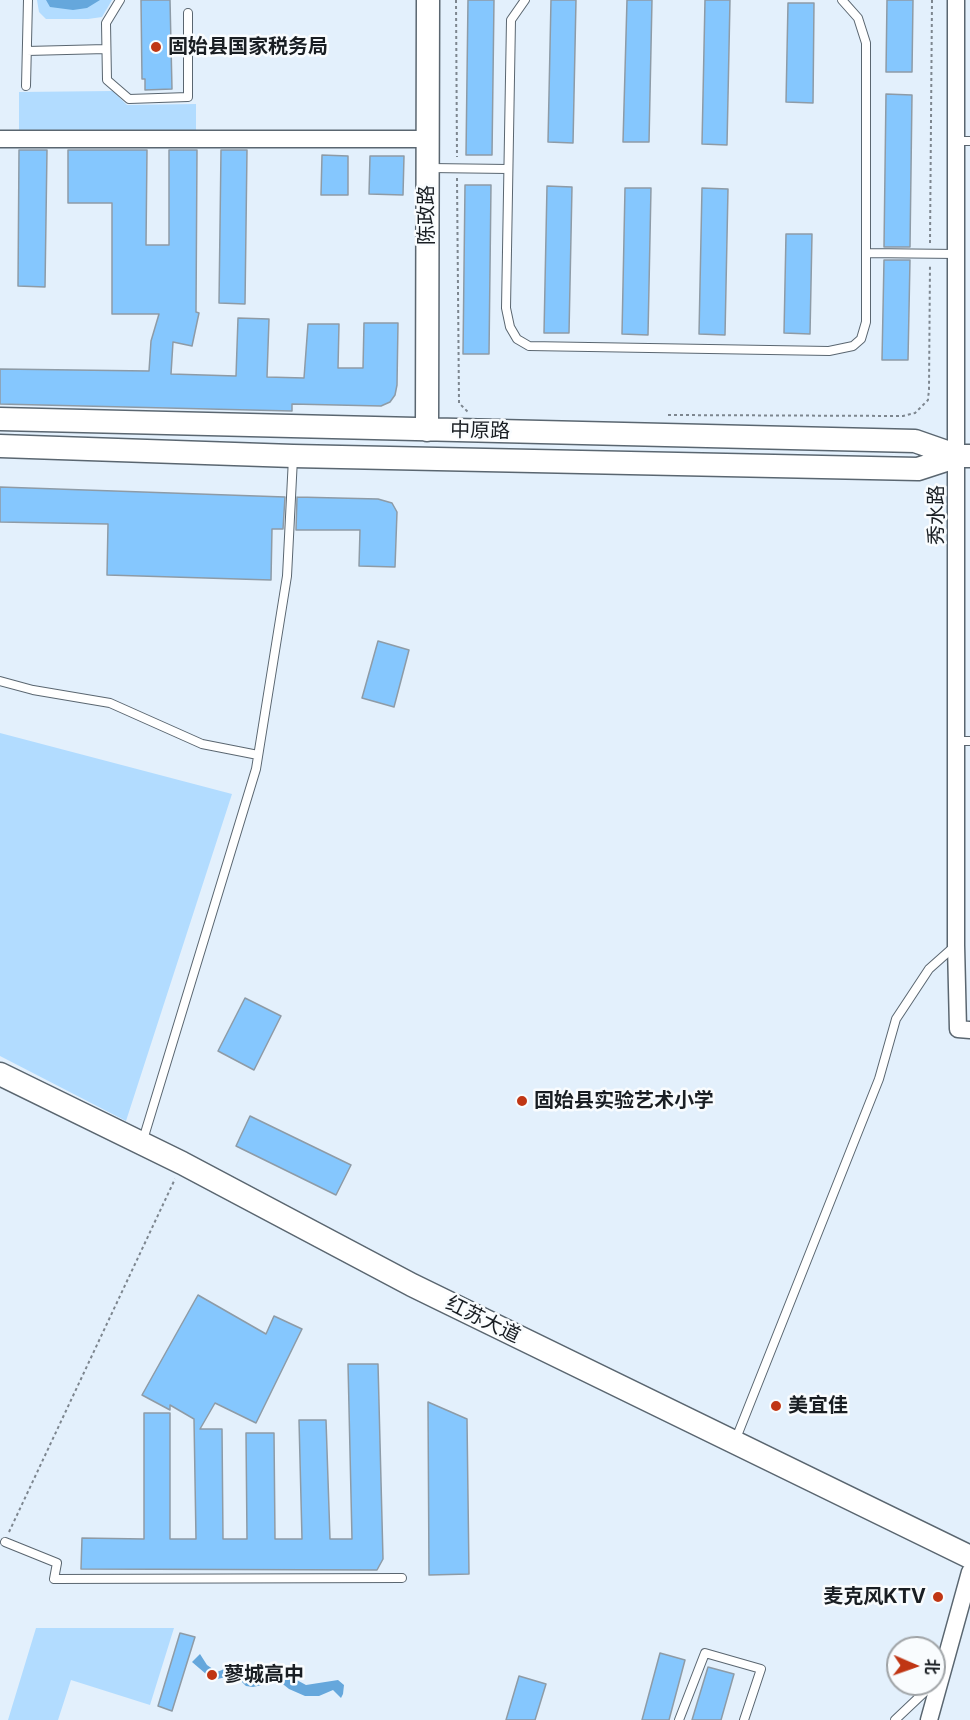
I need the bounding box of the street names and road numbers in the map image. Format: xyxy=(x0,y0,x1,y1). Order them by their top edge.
street label: 陈政路 xyxy=(415,185,439,245)
street label: 中原路 xyxy=(450,418,510,444)
street label: 秀水路 xyxy=(925,485,949,545)
street label: 红苏大道 xyxy=(442,1292,524,1348)

